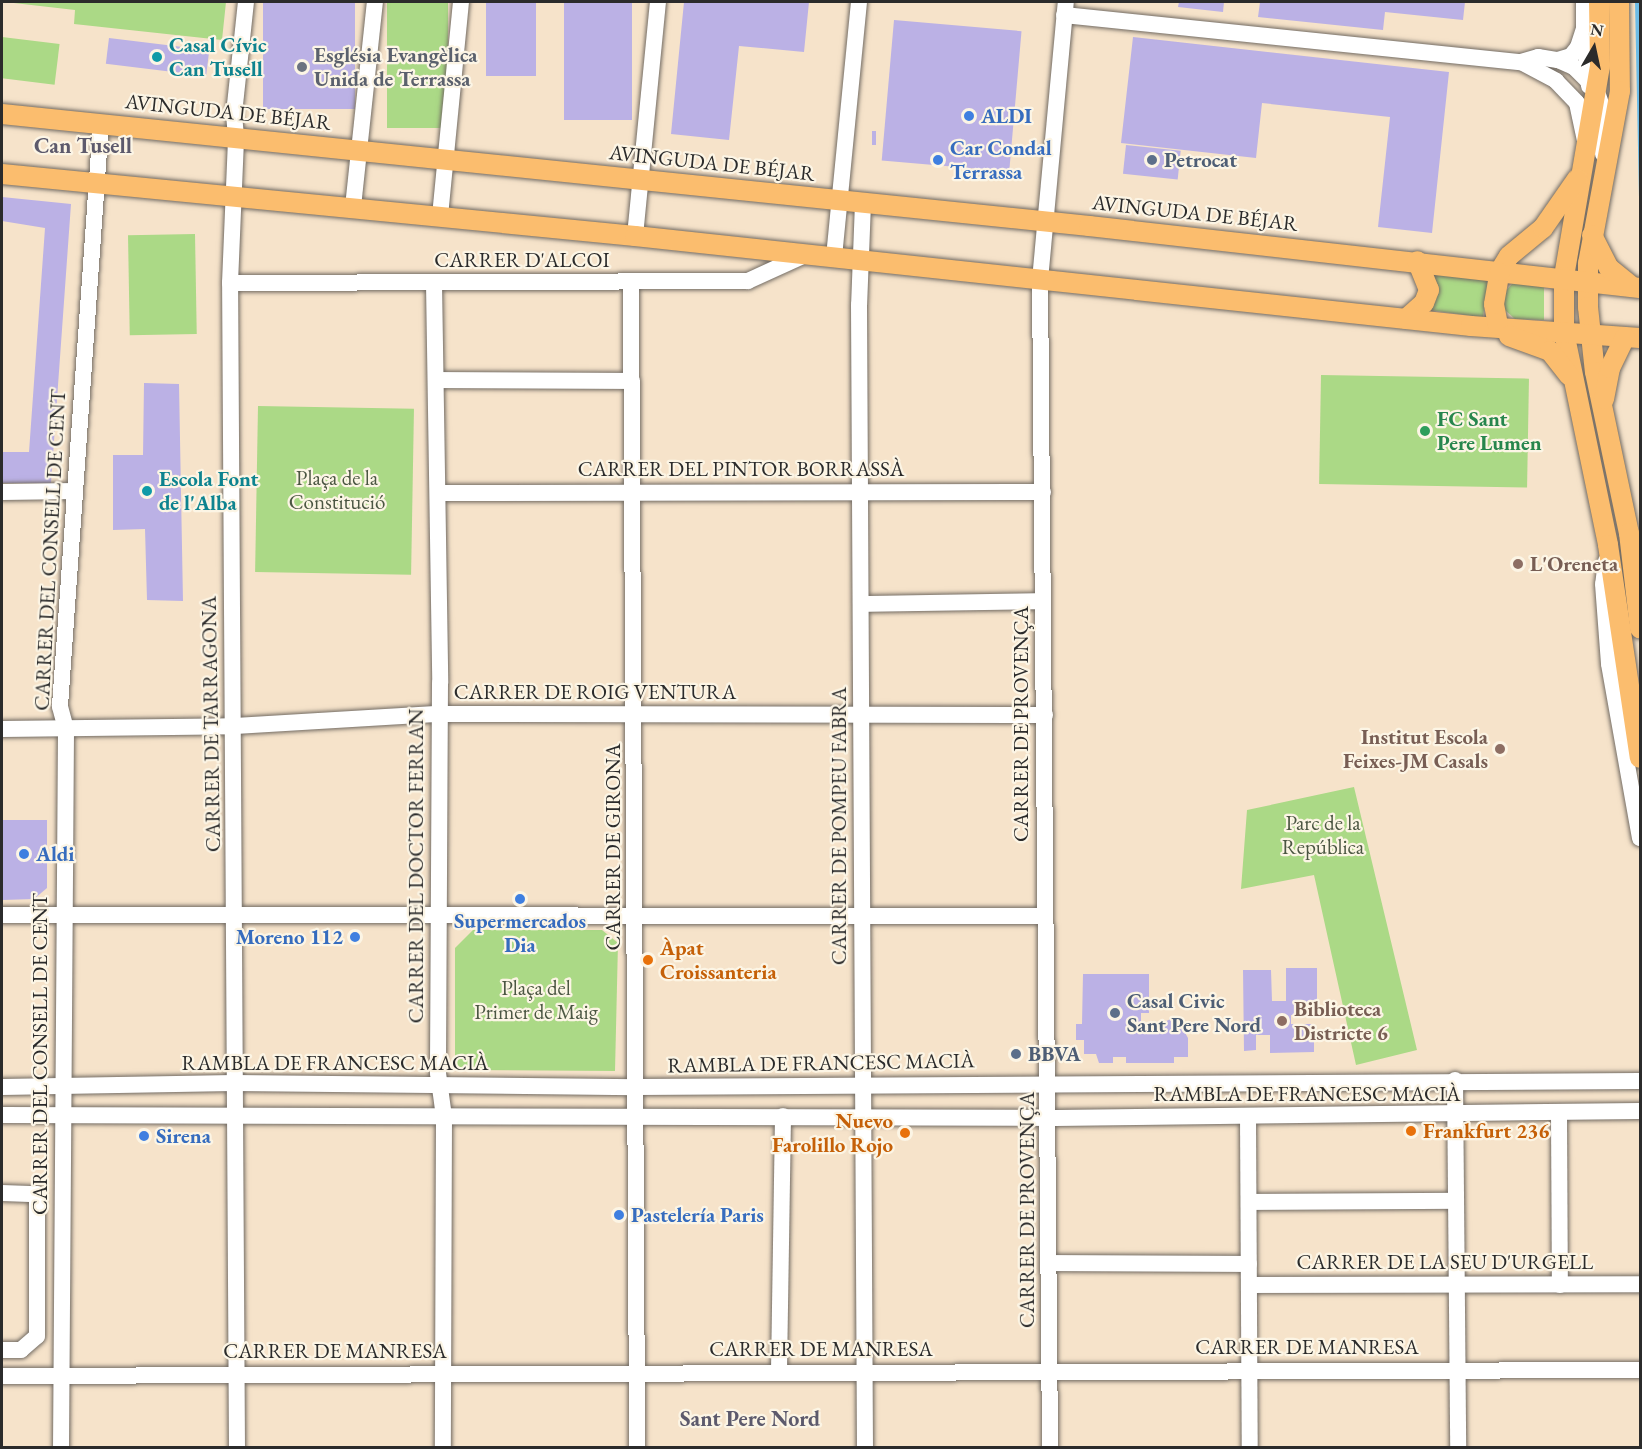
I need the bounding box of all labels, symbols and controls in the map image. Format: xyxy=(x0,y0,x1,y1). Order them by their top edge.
north arrow xyxy=(1564,18,1624,78)
text: N xyxy=(1589,18,1605,41)
place label: Casal Cívic Can Tusell xyxy=(169,32,267,82)
place label: Església Evangèlica Unida de Terrassa xyxy=(314,42,477,92)
marker: Casal Cívic Can Tusell xyxy=(150,50,164,64)
marker: Església Evangèlica Unida de Terrassa xyxy=(295,60,309,74)
street label: AVINGUDA DE BÉJAR xyxy=(124,89,332,135)
place label: ALDI xyxy=(981,103,1032,129)
marker: ALDI xyxy=(962,109,976,123)
district label: Can Tusell xyxy=(34,133,132,159)
place label: Car Condal Terrassa xyxy=(950,135,1052,185)
street label: AVINGUDA DE BÉJAR xyxy=(608,140,816,186)
place label: Petrocat xyxy=(1164,147,1237,173)
marker: Car Condal Terrassa xyxy=(931,153,945,167)
marker: Petrocat xyxy=(1145,153,1159,167)
street label: AVINGUDA DE BÉJAR xyxy=(1091,190,1299,236)
street label: CARRER D'ALCOI xyxy=(434,247,610,273)
street label: CARRER DEL CONSELL DE CENT xyxy=(29,389,71,711)
place label: FC Sant Pere Lumen xyxy=(1437,406,1542,456)
marker: FC Sant Pere Lumen xyxy=(1418,424,1432,438)
street label: CARRER DEL PINTOR BORRASSÀ xyxy=(578,456,904,482)
park label: Plaça de la Constitució xyxy=(289,465,385,515)
place label: Escola Font de l'Alba xyxy=(159,466,258,516)
marker: Escola Font de l'Alba xyxy=(140,484,154,498)
place label: L'Oreneta xyxy=(1530,551,1618,577)
marker: L'Oreneta xyxy=(1511,557,1525,571)
street label: CARRER DE TARRAGONA xyxy=(196,596,226,852)
street label: CARRER DE PROVENÇA xyxy=(1008,606,1034,842)
street label: CARRER DE ROIG VENTURA xyxy=(454,679,736,705)
street label: CARRER DE POMPEU FABRA xyxy=(826,687,852,965)
street label: CARRER DEL DOCTOR FERRAN xyxy=(403,709,429,1023)
place label: Institut Escola Feixes-JM Casals xyxy=(1343,724,1488,774)
marker: Institut Escola Feixes-JM Casals xyxy=(1493,742,1507,756)
street label: CARRER DE GIRONA xyxy=(600,744,626,950)
park label: Parc de la República xyxy=(1282,810,1364,860)
place label: Aldi xyxy=(36,841,75,867)
marker: Aldi xyxy=(17,847,31,861)
marker: Supermercados Dia xyxy=(513,892,527,906)
street label: CARRER DEL CONSELL DE CENT xyxy=(27,893,53,1215)
place label: Supermercados Dia xyxy=(454,908,586,958)
place label: Moreno 112 xyxy=(236,924,343,950)
marker: Moreno 112 xyxy=(348,930,362,944)
place label: Àpat Croissanteria xyxy=(660,935,777,985)
marker: Àpat Croissanteria xyxy=(641,953,655,967)
park label: Plaça del Primer de Maig xyxy=(474,975,598,1025)
place label: Casal Civic Sant Pere Nord xyxy=(1127,988,1261,1038)
place label: Biblioteca Districte 6 xyxy=(1294,996,1388,1046)
marker: Casal Civic Sant Pere Nord xyxy=(1108,1006,1122,1020)
marker: Biblioteca Districte 6 xyxy=(1275,1014,1289,1028)
place label: BBVA xyxy=(1028,1041,1081,1067)
marker: BBVA xyxy=(1009,1047,1023,1061)
street label: RAMBLA DE FRANCESC MACIÀ xyxy=(667,1048,975,1078)
street label: RAMBLA DE FRANCESC MACIÀ xyxy=(181,1050,489,1076)
street label: RAMBLA DE FRANCESC MACIÀ xyxy=(1153,1081,1461,1107)
street label: CARRER DE PROVENÇA xyxy=(1014,1092,1040,1328)
place label: Nuevo Farolillo Rojo xyxy=(772,1108,893,1158)
place label: Frankfurt 236 xyxy=(1423,1118,1549,1144)
place label: Sirena xyxy=(156,1123,211,1149)
marker: Frankfurt 236 xyxy=(1404,1124,1418,1138)
marker: Nuevo Farolillo Rojo xyxy=(898,1126,912,1140)
marker: Sirena xyxy=(137,1129,151,1143)
place label: Pastelería Paris xyxy=(631,1202,764,1228)
marker: Pastelería Paris xyxy=(612,1208,626,1222)
street label: CARRER DE LA SEU D'URGELL xyxy=(1297,1249,1593,1275)
street label: CARRER DE MANRESA xyxy=(1195,1334,1419,1360)
street label: CARRER DE MANRESA xyxy=(709,1336,933,1362)
street label: CARRER DE MANRESA xyxy=(223,1338,447,1364)
district label: Sant Pere Nord xyxy=(680,1406,820,1432)

